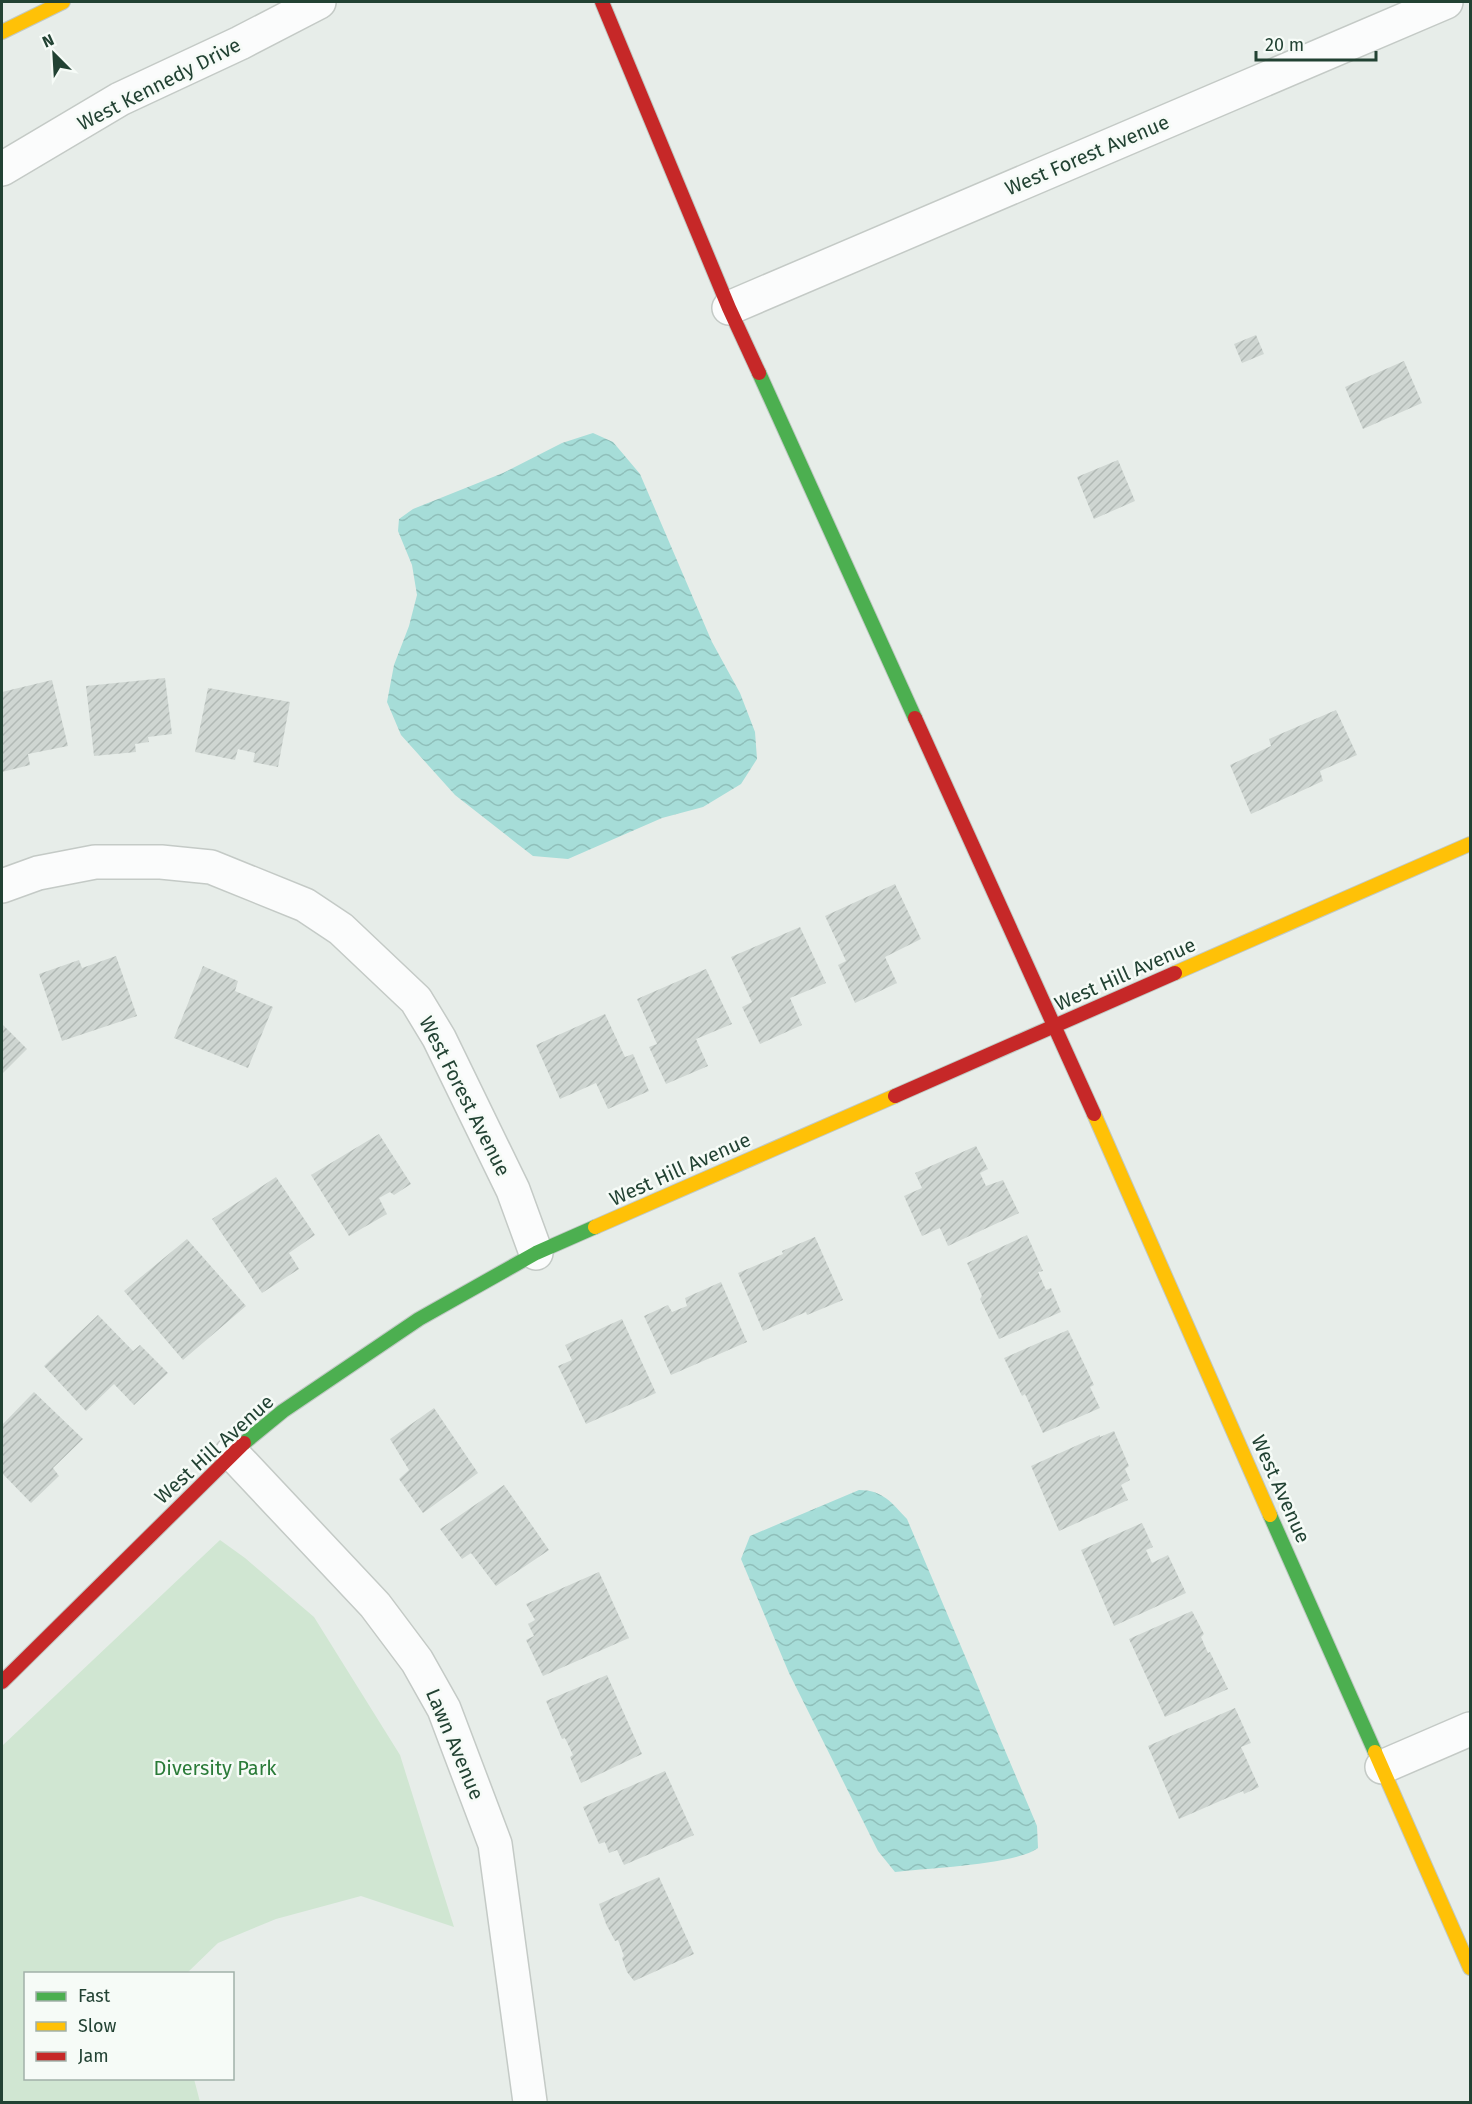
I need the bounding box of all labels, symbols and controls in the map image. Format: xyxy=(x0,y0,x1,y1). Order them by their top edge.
north arrow xyxy=(24,24,84,84)
scale bar xyxy=(1256,24,1376,62)
text: N xyxy=(39,30,57,52)
street label: West Kennedy Drive xyxy=(73,32,245,136)
text: 20 m xyxy=(1265,34,1304,56)
street label: West Forest Avenue xyxy=(1001,110,1173,200)
street label: West Hill Avenue xyxy=(1051,932,1199,1016)
street label: West Forest Avenue xyxy=(414,1012,516,1180)
street label: West Hill Avenue xyxy=(606,1127,754,1211)
street label: West Hill Avenue xyxy=(150,1389,278,1509)
street label: West Avenue xyxy=(1247,1431,1315,1547)
street label: Lawn Avenue xyxy=(421,1685,489,1803)
park label: Diversity Park xyxy=(153,1756,277,1780)
legend xyxy=(24,1972,234,2080)
text: Fast xyxy=(78,1985,111,2007)
text: Slow xyxy=(78,2015,117,2037)
text: Jam xyxy=(78,2045,109,2067)

